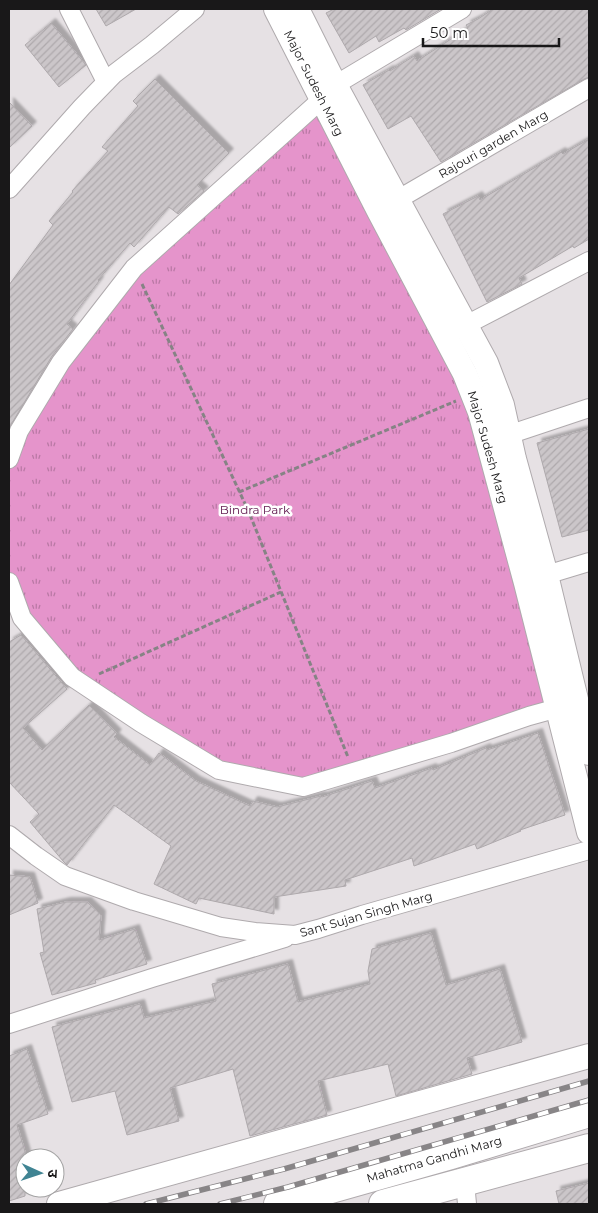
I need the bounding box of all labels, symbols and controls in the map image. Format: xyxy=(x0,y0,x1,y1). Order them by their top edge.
scale bar xyxy=(423,15,559,47)
text: 50 m xyxy=(430,23,468,42)
street label: Major Sudesh Marg xyxy=(281,28,347,138)
street label: Rajouri garden Marg xyxy=(436,107,550,181)
street label: Major Sudesh Marg xyxy=(465,389,511,505)
park label: Bindra Park xyxy=(220,502,291,517)
street label: Sant Sujan Singh Marg xyxy=(298,888,434,940)
street label: Mahatma Gandhi Marg xyxy=(365,1132,503,1186)
north arrow xyxy=(15,1148,65,1198)
text: उ xyxy=(44,1169,62,1179)

